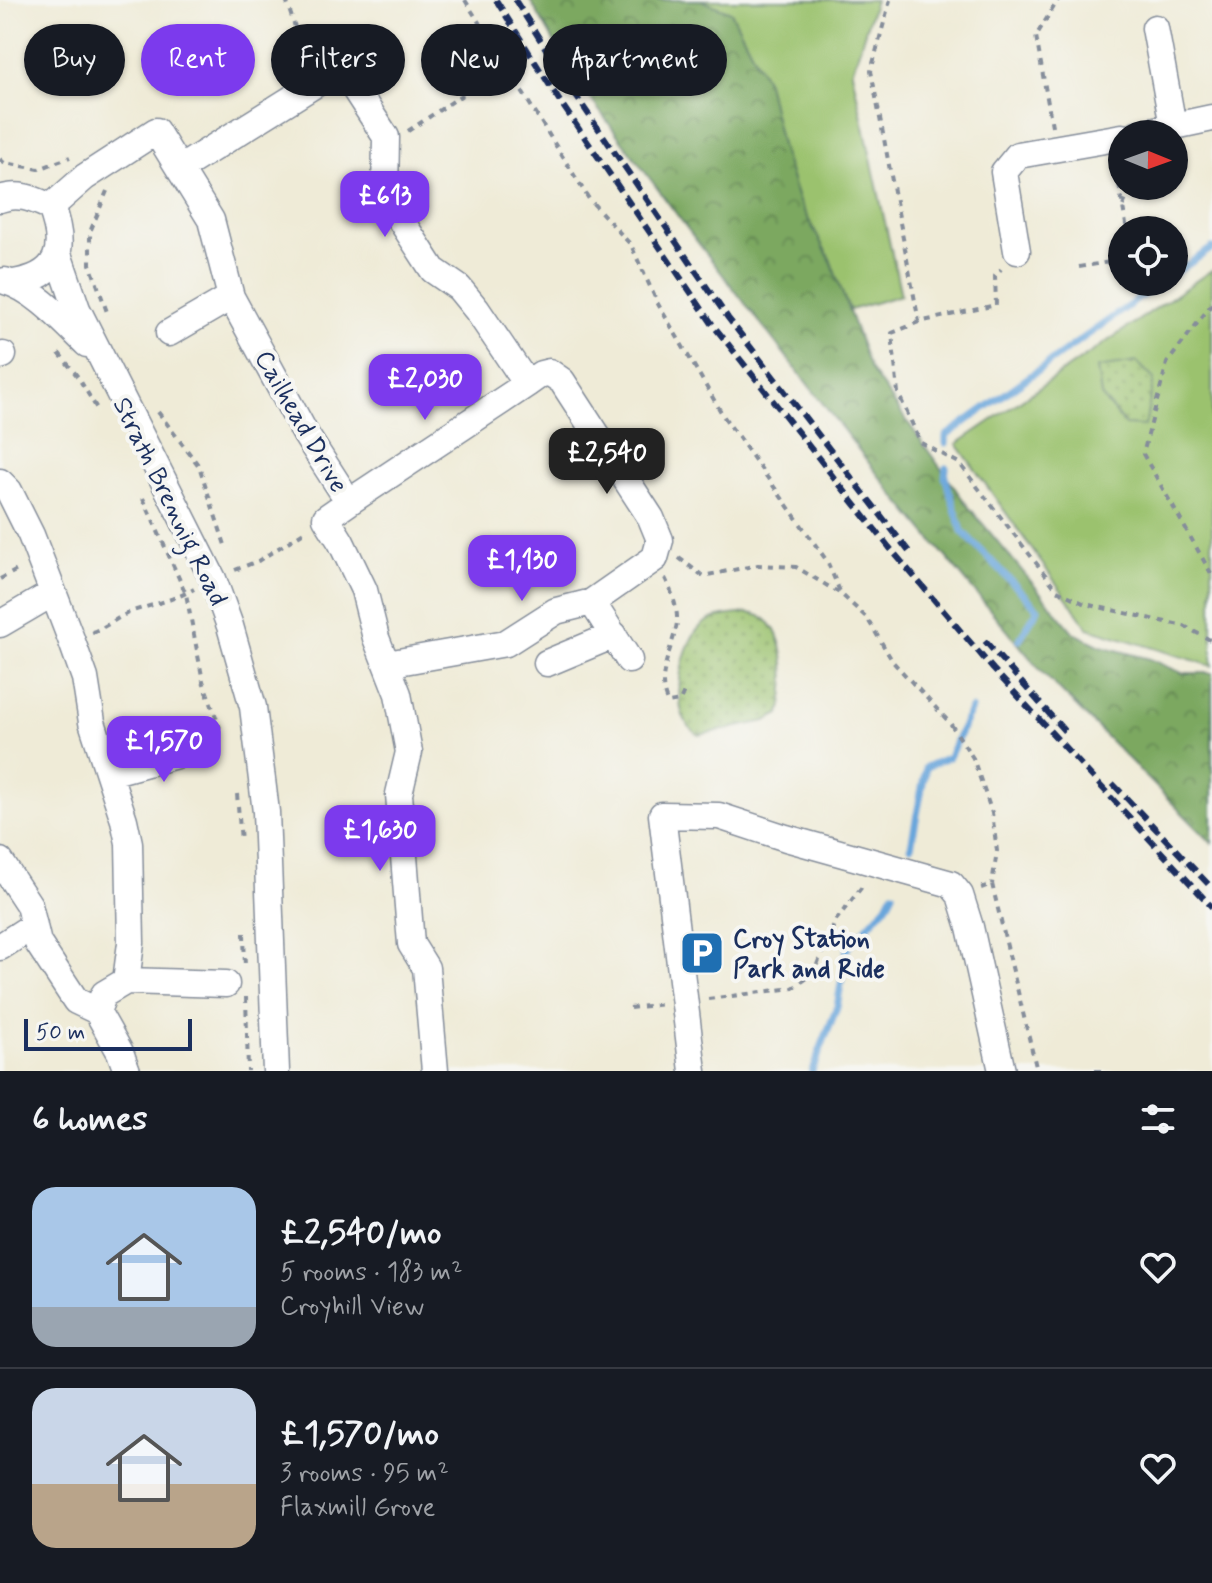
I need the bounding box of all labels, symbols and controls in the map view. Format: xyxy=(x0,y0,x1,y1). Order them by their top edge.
chip: Buy xyxy=(24,24,125,96)
chip: Rent xyxy=(141,24,255,96)
chip: Filters xyxy=(271,24,405,96)
chip: New xyxy=(421,24,527,96)
chip: Apartment xyxy=(543,24,727,96)
north arrow xyxy=(1108,120,1188,200)
map controls xyxy=(1108,120,1188,296)
pin: £613 xyxy=(338,171,432,239)
text: £613 xyxy=(358,180,412,214)
button: locate xyxy=(1108,216,1188,296)
street label: Cailhead Drive xyxy=(246,345,355,499)
pin: £2,030 xyxy=(360,354,490,422)
text: £2,030 xyxy=(387,363,463,397)
street label: Strath Brennig Road xyxy=(101,392,234,613)
pin: £2,540 xyxy=(542,428,672,496)
text: £2,540 xyxy=(567,437,647,471)
pin: £1,130 xyxy=(457,535,587,603)
text: £1,130 xyxy=(486,544,558,578)
pin: £1,570 xyxy=(99,716,229,784)
text: £1,570 xyxy=(125,725,203,759)
pin: £1,630 xyxy=(315,805,445,873)
text: £1,630 xyxy=(342,814,418,848)
place label: Croy Station Park and Ride xyxy=(733,923,885,987)
parking icon: Croy Station Park and Ride xyxy=(678,929,726,977)
scale bar xyxy=(24,1015,192,1051)
text: 50 m xyxy=(36,1019,85,1047)
text: 6 homes xyxy=(32,1097,147,1142)
icon: filters xyxy=(1136,1097,1180,1141)
text: £2,540/mo xyxy=(280,1211,441,1256)
icon: home xyxy=(96,1219,192,1315)
icon: heart xyxy=(1136,1245,1180,1289)
text: 5 rooms · 183 m² xyxy=(280,1256,463,1290)
text: Croyhill View xyxy=(280,1290,424,1324)
text: £1,570/mo xyxy=(280,1412,439,1457)
icon: home xyxy=(96,1420,192,1516)
icon: heart xyxy=(1136,1446,1180,1490)
text: 3 rooms · 95 m² xyxy=(280,1457,449,1491)
text: Flaxmill Grove xyxy=(280,1491,435,1525)

